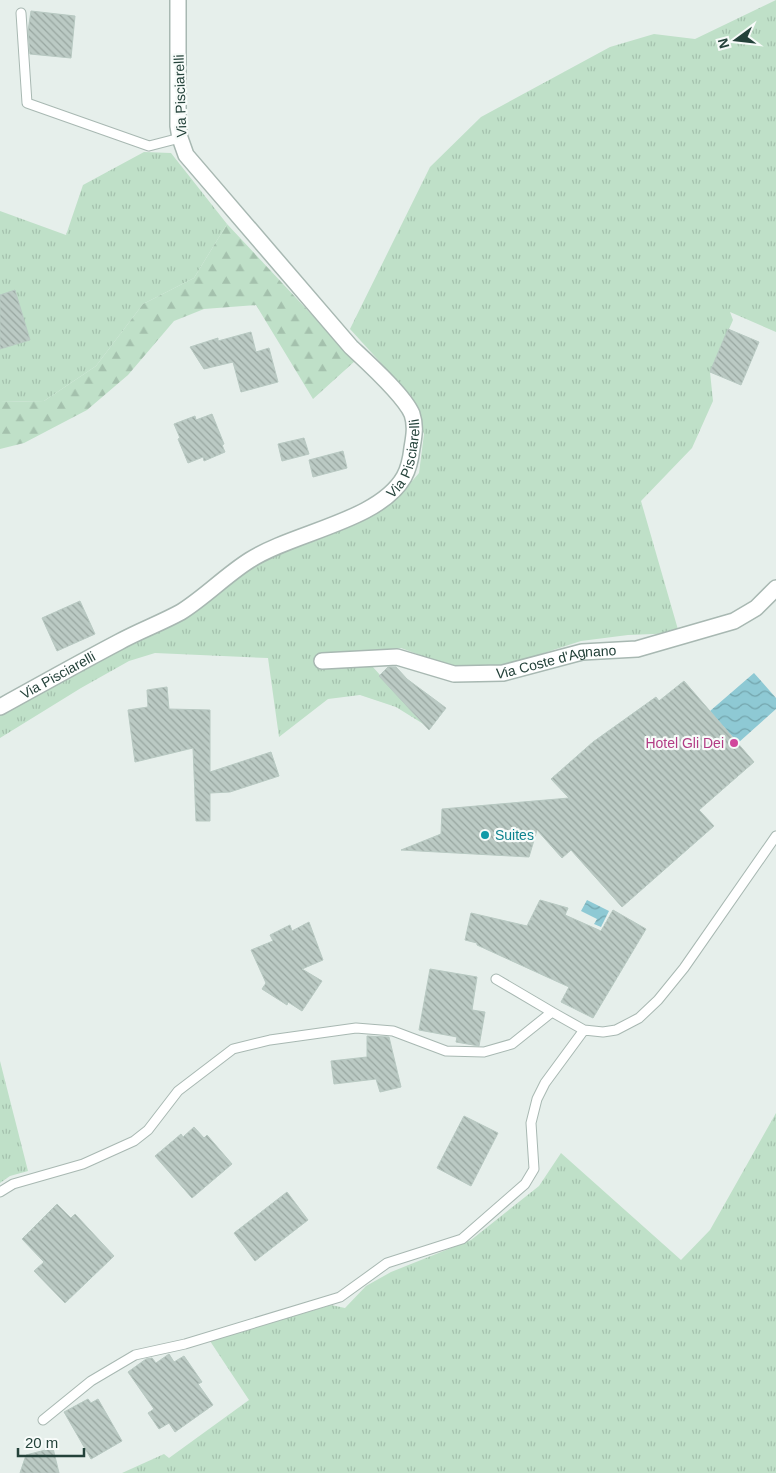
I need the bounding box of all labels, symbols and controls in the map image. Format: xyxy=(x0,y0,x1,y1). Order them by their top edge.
north arrow xyxy=(711,15,761,65)
text: N xyxy=(714,36,732,50)
street label: Via Pisciarelli xyxy=(171,54,189,138)
street label: Via Pisciarelli xyxy=(383,418,422,501)
street label: Via Coste d'Agnano xyxy=(496,642,617,681)
street label: Via Pisciarelli xyxy=(18,648,98,702)
place label: Hotel Gli Dei xyxy=(645,735,724,751)
marker: Hotel Gli Dei xyxy=(728,737,740,749)
place label: Suites xyxy=(495,827,534,843)
marker: Suites xyxy=(479,829,491,841)
scale bar xyxy=(18,1426,84,1458)
text: 20 m xyxy=(25,1434,58,1451)

